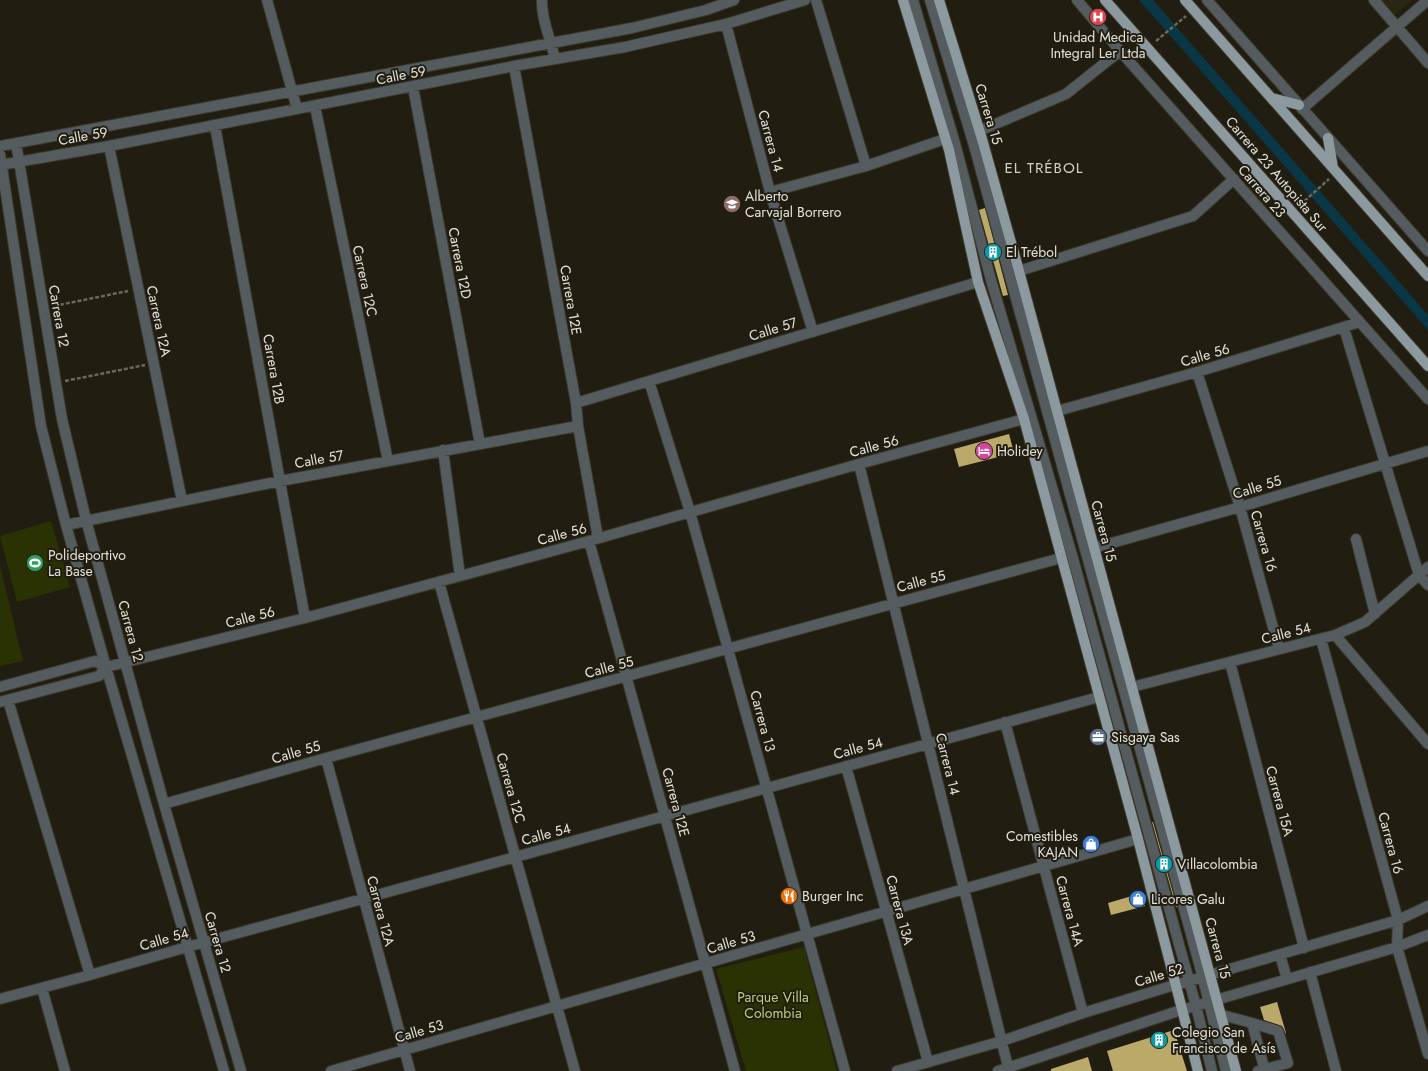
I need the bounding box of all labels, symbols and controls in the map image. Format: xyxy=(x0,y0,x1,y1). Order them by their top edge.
hospital icon: Unidad Medica Integral Ler Ltda xyxy=(1088,7,1108,27)
place label: Unidad Medica Integral Ler Ltda xyxy=(1050,27,1146,63)
street label: Calle 59 xyxy=(374,60,428,90)
street label: Carrera 15 xyxy=(970,81,1008,147)
street label: Carrera 14 xyxy=(753,108,789,174)
street label: Carrera 23 Autopista Sur xyxy=(1222,113,1332,235)
street label: Calle 59 xyxy=(57,122,109,150)
district label: EL TRÉBOL xyxy=(1004,157,1084,179)
street label: Carrera 23 xyxy=(1235,161,1289,221)
place label: Alberto Carvajal Borrero xyxy=(745,186,842,222)
school or university icon: Alberto Carvajal Borrero xyxy=(722,194,742,214)
street label: Carrera 12D xyxy=(443,226,477,300)
building icon: El Trébol xyxy=(983,242,1003,262)
place label: El Trébol xyxy=(1006,242,1057,262)
street label: Carrera 12C xyxy=(348,243,382,319)
street label: Carrera 12E xyxy=(555,263,587,337)
street label: Carrera 12 xyxy=(44,283,74,349)
street label: Carrera 12A xyxy=(142,284,176,359)
street label: Calle 57 xyxy=(746,312,800,346)
street label: Carrera 12B xyxy=(258,332,290,406)
street label: Calle 56 xyxy=(1178,338,1232,372)
street label: Calle 56 xyxy=(847,430,901,462)
hotel icon: Holidey xyxy=(974,441,994,461)
place label: Holidey xyxy=(997,441,1043,461)
street label: Calle 57 xyxy=(293,445,346,473)
street label: Calle 55 xyxy=(1230,470,1284,504)
street label: Carrera 15 xyxy=(1086,498,1122,564)
street label: Carrera 16 xyxy=(1246,508,1282,574)
street label: Calle 56 xyxy=(535,518,589,550)
place label: Polideportivo La Base xyxy=(48,545,126,581)
sports icon: Polideportivo La Base xyxy=(25,553,45,573)
street label: Calle 55 xyxy=(894,565,948,597)
street label: Carrera 12 xyxy=(113,598,149,664)
street label: Calle 56 xyxy=(223,601,277,633)
street label: Calle 54 xyxy=(1259,617,1313,649)
street label: Calle 55 xyxy=(582,651,636,683)
street label: Carrera 13 xyxy=(745,688,781,754)
office icon: Sisgaya Sas xyxy=(1088,727,1108,747)
place label: Sisgaya Sas xyxy=(1111,727,1180,747)
street label: Carrera 14 xyxy=(931,731,965,797)
street label: Calle 54 xyxy=(831,732,885,764)
street label: Calle 55 xyxy=(269,735,323,768)
street label: Carrera 12C xyxy=(491,750,531,826)
street label: Carrera 15A xyxy=(1261,764,1299,839)
street label: Carrera 12E xyxy=(657,765,695,839)
street label: Carrera 16 xyxy=(1373,810,1409,876)
street label: Calle 54 xyxy=(519,818,573,850)
place label: Comestibles KAJAN xyxy=(1006,826,1078,862)
shop icon: Comestibles KAJAN xyxy=(1081,834,1101,854)
building icon: Villacolombia xyxy=(1154,854,1174,874)
place label: Villacolombia xyxy=(1177,854,1258,874)
street label: Carrera 13A xyxy=(881,873,919,948)
street label: Carrera 14A xyxy=(1051,873,1089,949)
street label: Carrera 12A xyxy=(362,874,400,949)
restaurant icon: Burger Inc xyxy=(779,886,799,906)
place label: Burger Inc xyxy=(802,886,863,906)
shop icon: Licores Galu xyxy=(1128,889,1148,909)
place label: Licores Galu xyxy=(1151,889,1225,909)
street label: Carrera 12 xyxy=(200,909,236,975)
street label: Carrera 15 xyxy=(1200,915,1236,981)
street label: Calle 54 xyxy=(137,922,191,956)
street label: Calle 53 xyxy=(704,925,758,958)
street label: Calle 52 xyxy=(1132,958,1186,992)
park label: Parque Villa Colombia xyxy=(737,987,809,1023)
street label: Calle 53 xyxy=(392,1014,446,1047)
place label: Colegio San Francisco de Asís xyxy=(1172,1022,1276,1058)
building icon: Colegio San Francisco de Asís xyxy=(1149,1030,1169,1050)

